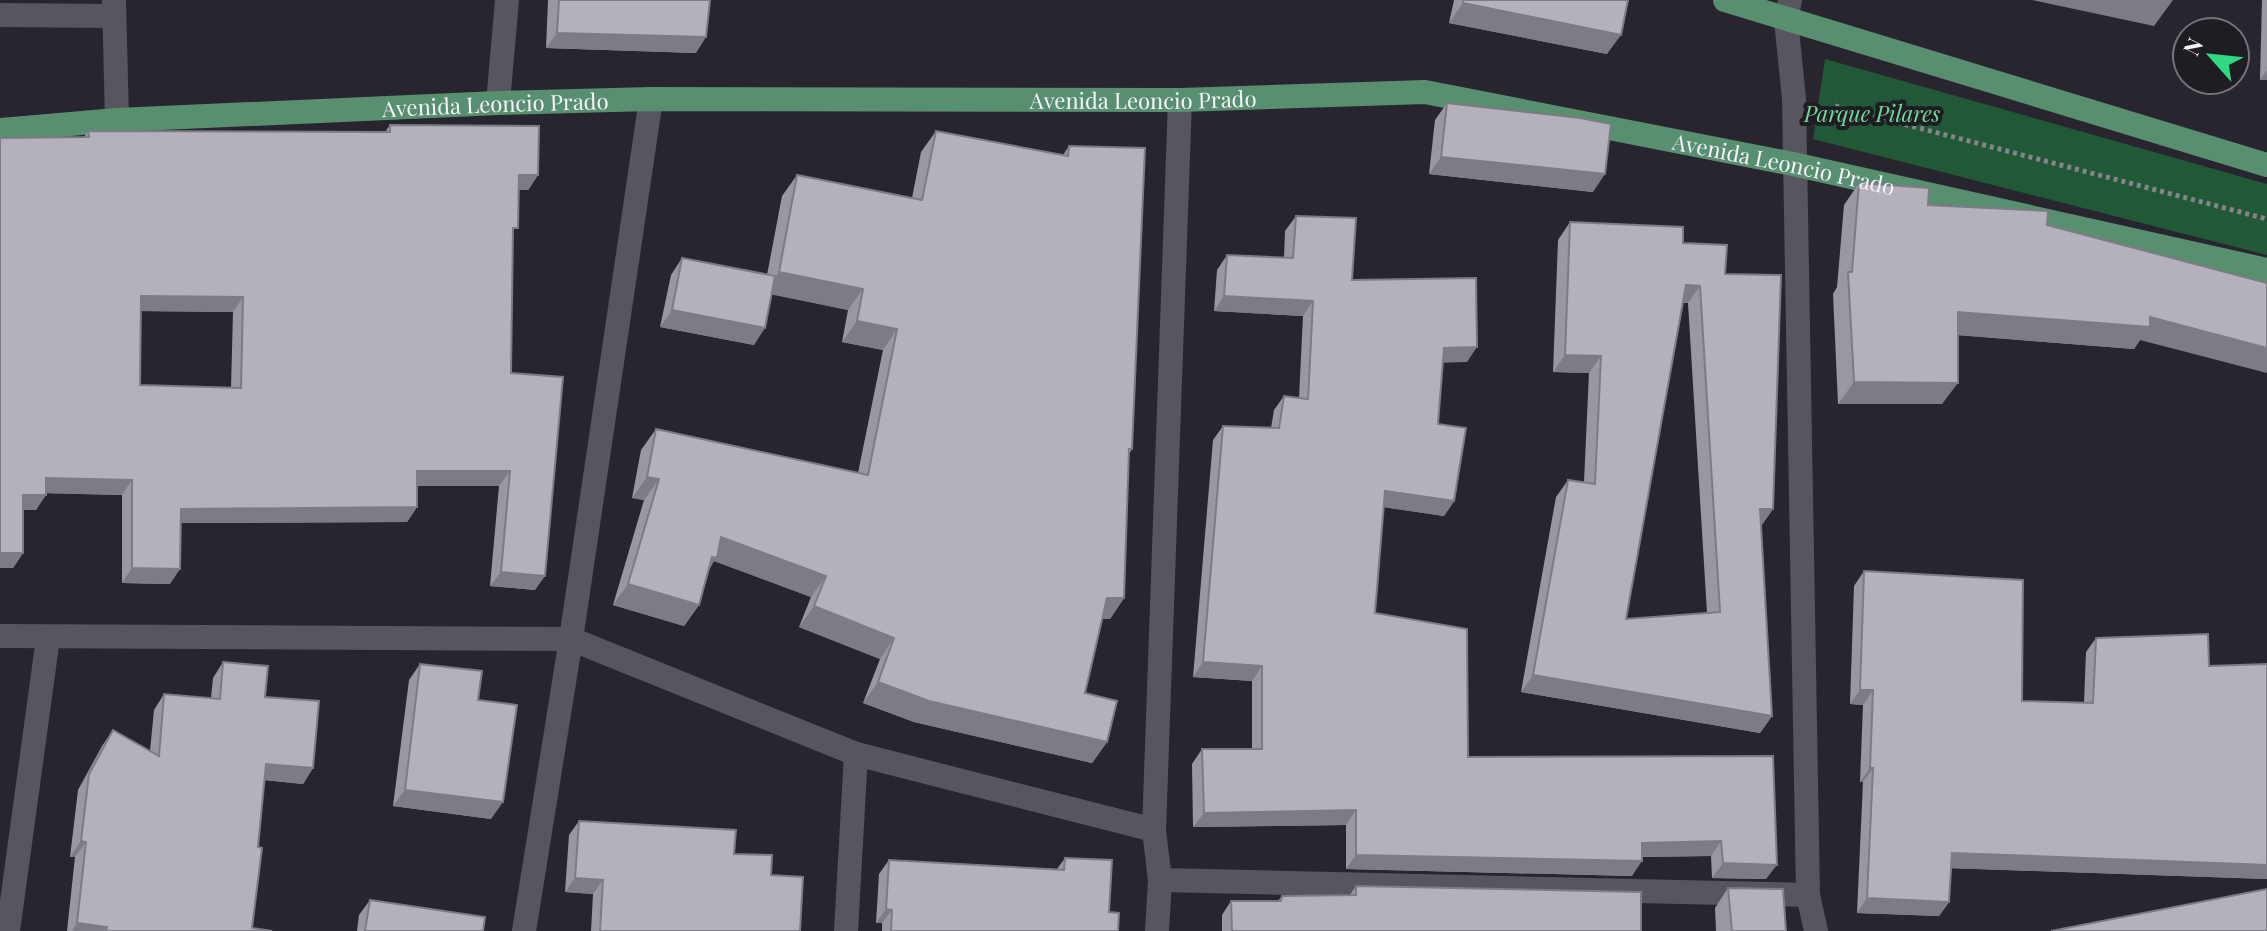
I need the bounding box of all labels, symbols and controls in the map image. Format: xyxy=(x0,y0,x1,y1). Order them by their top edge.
north arrow xyxy=(2171,16,2251,96)
text: N xyxy=(2175,32,2209,60)
street label: Avenida Leoncio Prado xyxy=(1029,83,1257,115)
street label: Avenida Leoncio Prado xyxy=(380,85,609,123)
park label: Parque Pilares xyxy=(1803,98,1941,128)
street label: Avenida Leoncio Prado xyxy=(1669,126,1898,201)

